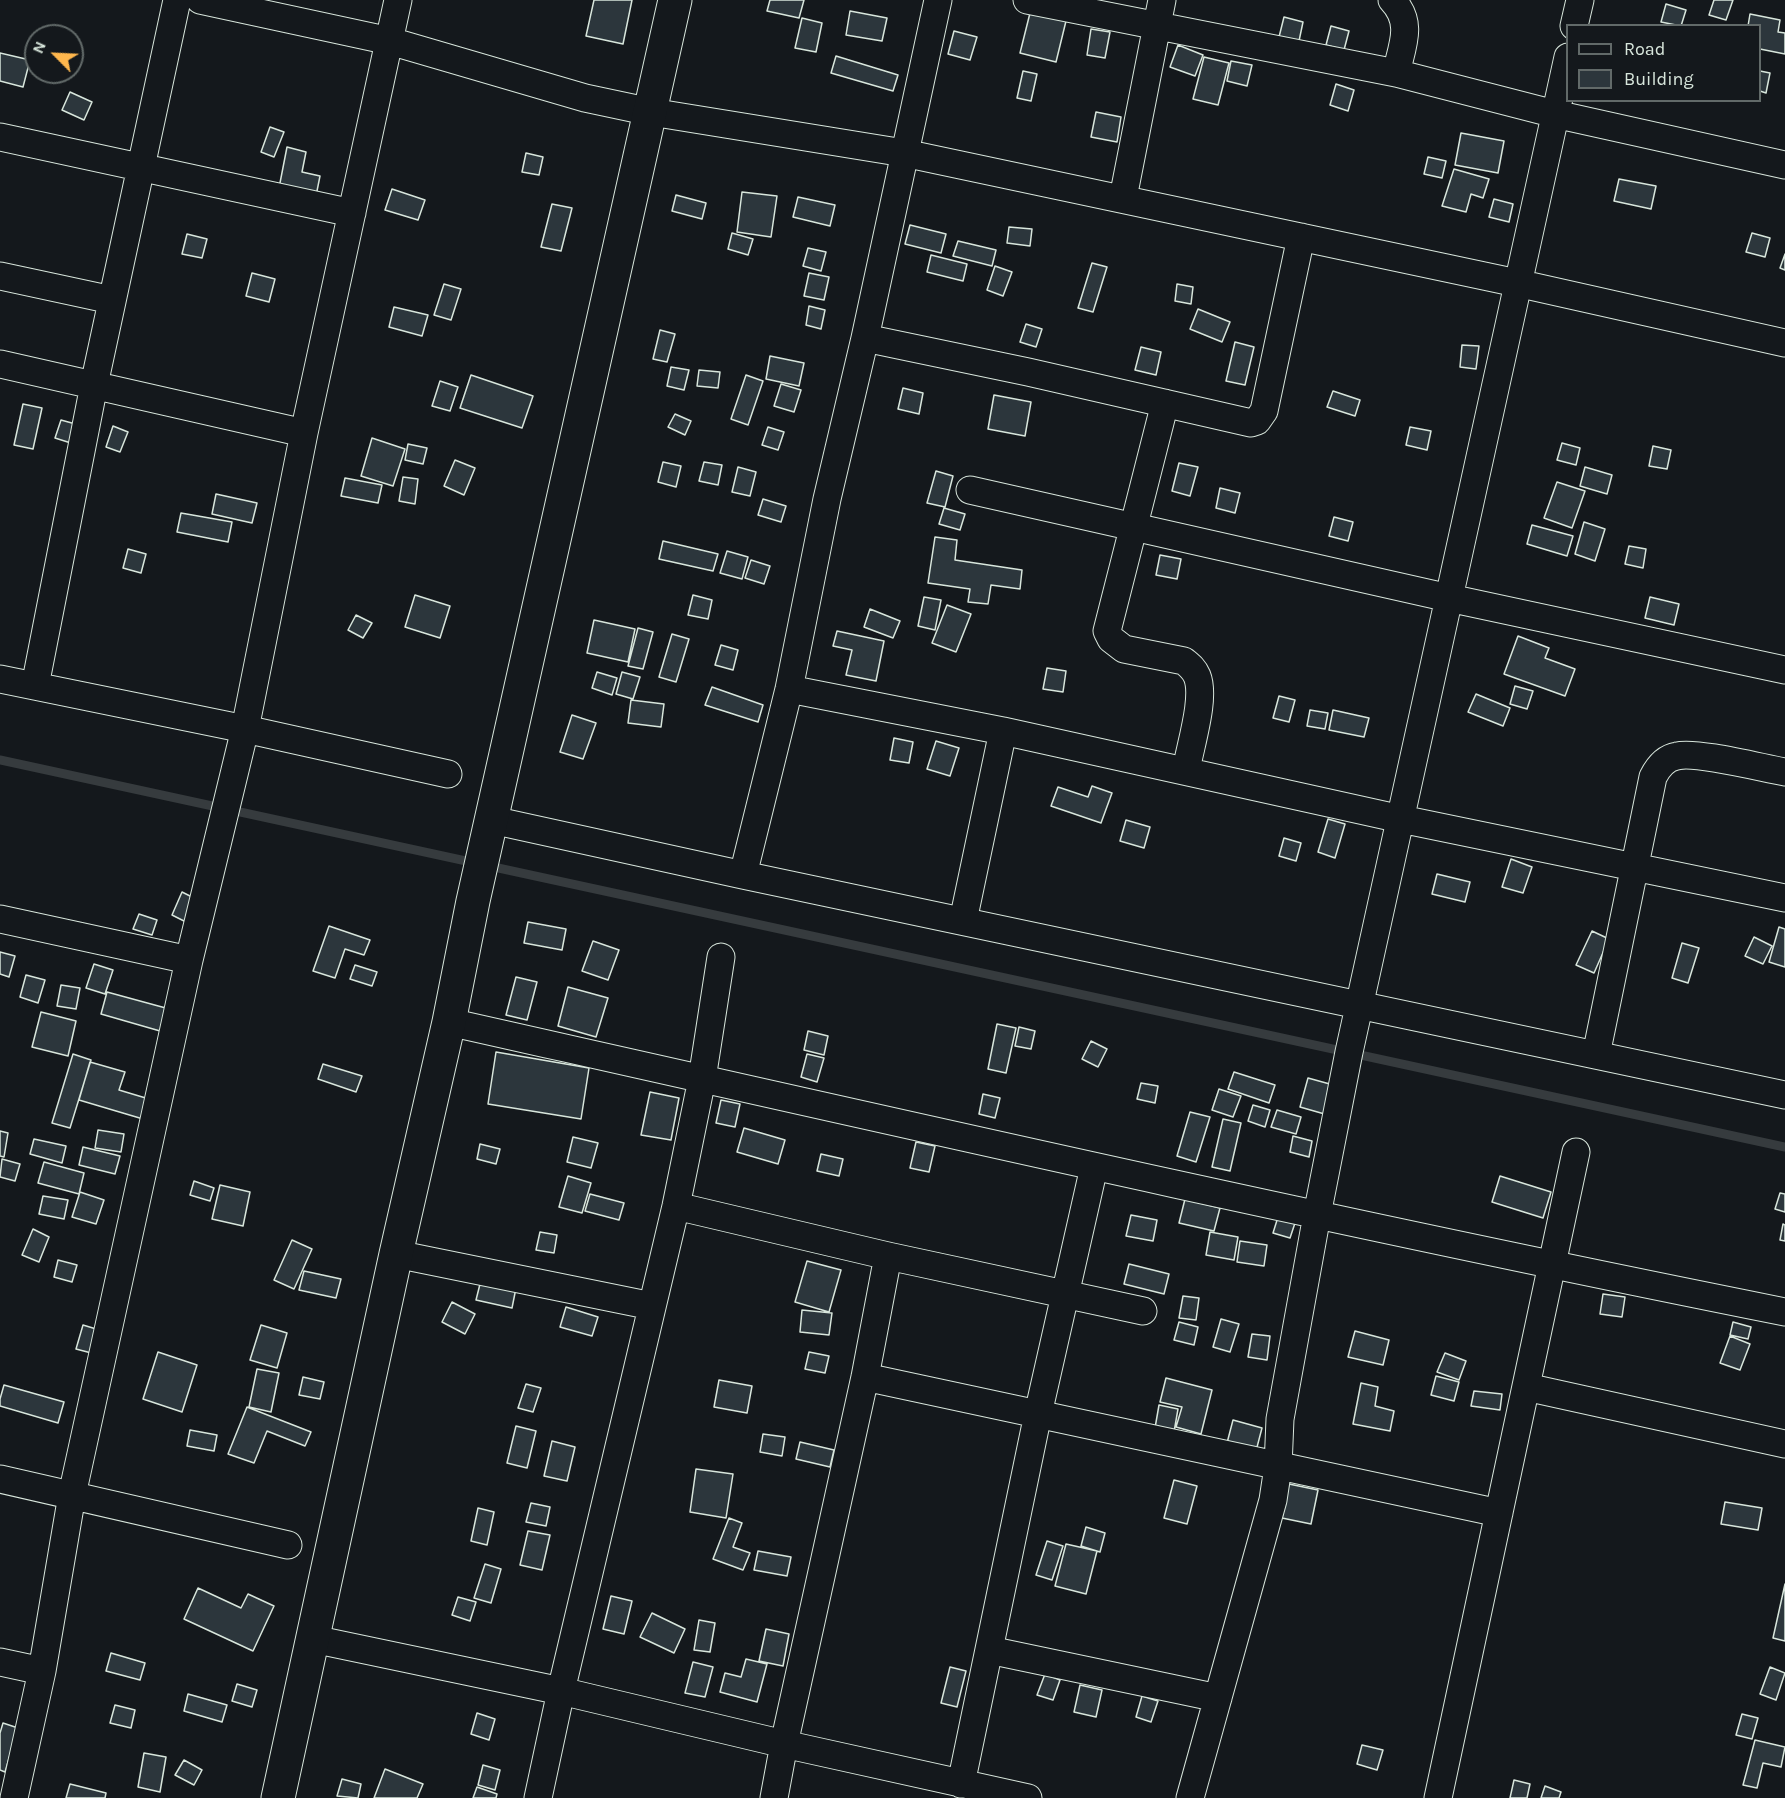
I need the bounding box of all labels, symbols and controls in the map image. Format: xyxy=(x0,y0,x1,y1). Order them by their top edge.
north arrow xyxy=(24,24,84,84)
legend xyxy=(1566,24,1761,102)
text: N xyxy=(28,38,50,56)
text: Road xyxy=(1624,38,1665,60)
text: Building xyxy=(1624,68,1694,90)

